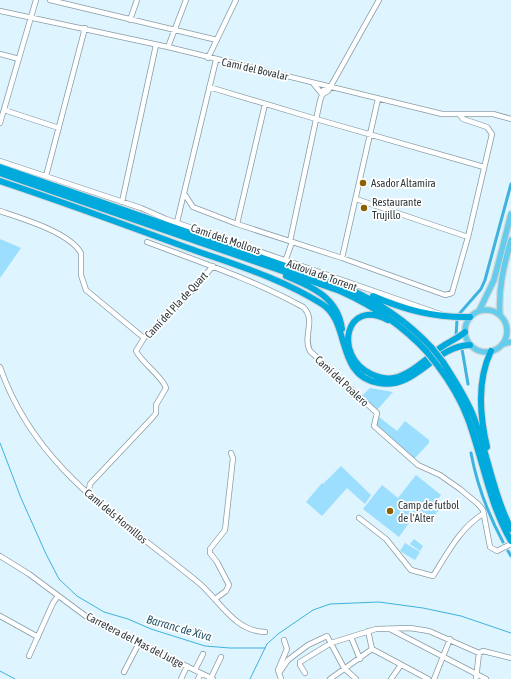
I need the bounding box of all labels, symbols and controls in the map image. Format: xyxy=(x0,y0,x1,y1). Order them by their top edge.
street label: Camí del Bovalar xyxy=(221,56,290,83)
place label: Asador Altamira xyxy=(371,177,436,189)
marker: Asador Altamira xyxy=(358,178,368,188)
place label: Restaurante Trujillo xyxy=(372,196,422,221)
marker: Restaurante Trujillo xyxy=(359,203,369,213)
street label: Camí dels Mollons xyxy=(189,221,263,257)
street label: Autovia de Torrent xyxy=(285,257,359,293)
street label: Camí del Pla de Quart xyxy=(142,269,210,341)
street label: Camí del Poalero xyxy=(313,353,371,409)
street label: Camí dels Hornillos xyxy=(82,486,150,546)
place label: Camp de futbol de l'Alter xyxy=(398,499,459,524)
marker: Camp de futbol de l'Alter xyxy=(385,506,395,516)
street label: Carretera del Mas del Jutge xyxy=(84,610,186,670)
water label: Barranc de Xiva xyxy=(145,612,213,644)

